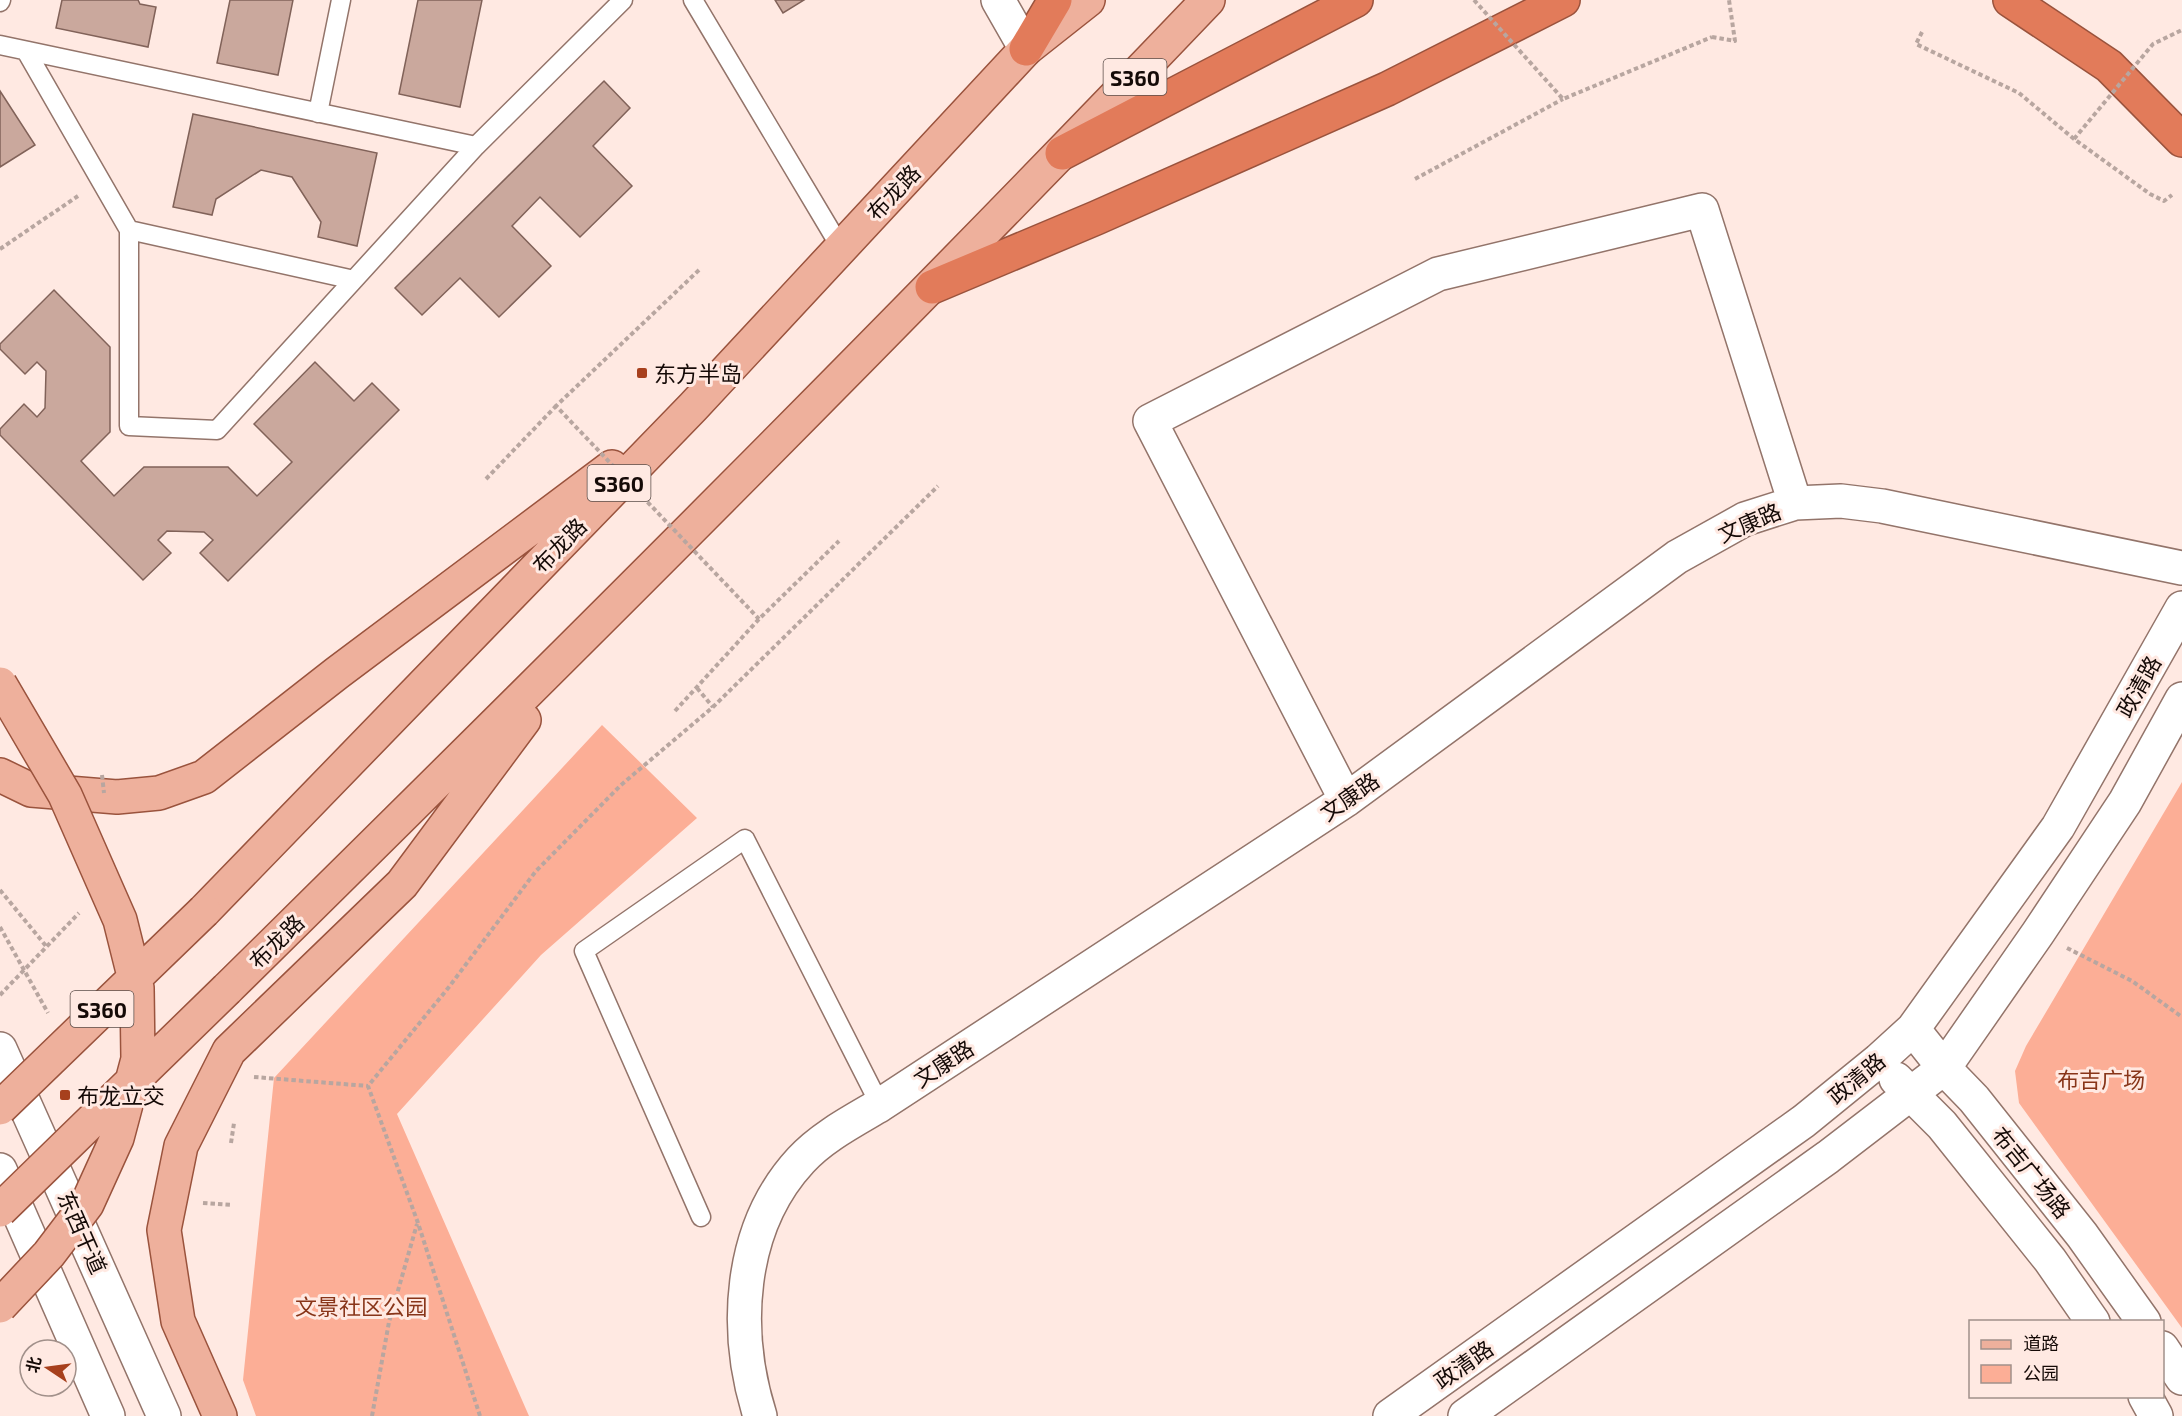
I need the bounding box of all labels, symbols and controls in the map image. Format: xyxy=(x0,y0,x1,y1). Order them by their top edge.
road number: S360 xyxy=(1104,59,1166,95)
street label: 布龙路 xyxy=(861,159,925,225)
place label: 东方半岛 xyxy=(654,360,742,386)
marker: 东方半岛 xyxy=(635,366,649,380)
road number: S360 xyxy=(588,465,650,501)
street label: 文康路 xyxy=(1714,497,1784,547)
street label: 布龙路 xyxy=(527,512,591,578)
street label: 政清路 xyxy=(2111,651,2165,721)
street label: 文康路 xyxy=(1315,766,1383,826)
street label: 布龙路 xyxy=(243,908,309,974)
road number: S360 xyxy=(70,991,134,1027)
street label: 文康路 xyxy=(908,1034,978,1092)
street label: 政清路 xyxy=(1822,1047,1890,1109)
park label: 布吉广场 xyxy=(2057,1066,2145,1092)
place label: 布龙立交 xyxy=(77,1082,165,1108)
marker: 布龙立交 xyxy=(58,1088,72,1102)
street label: 布吉广场路 xyxy=(1987,1121,2077,1223)
street label: 东西干道 xyxy=(53,1187,113,1277)
park label: 文景社区公园 xyxy=(295,1293,427,1319)
legend xyxy=(1969,1320,2164,1398)
text: 道路 xyxy=(2023,1332,2059,1354)
street label: 政清路 xyxy=(1429,1334,1497,1394)
north arrow xyxy=(18,1338,78,1398)
text: 北 xyxy=(22,1355,44,1374)
text: 公园 xyxy=(2023,1362,2059,1384)

